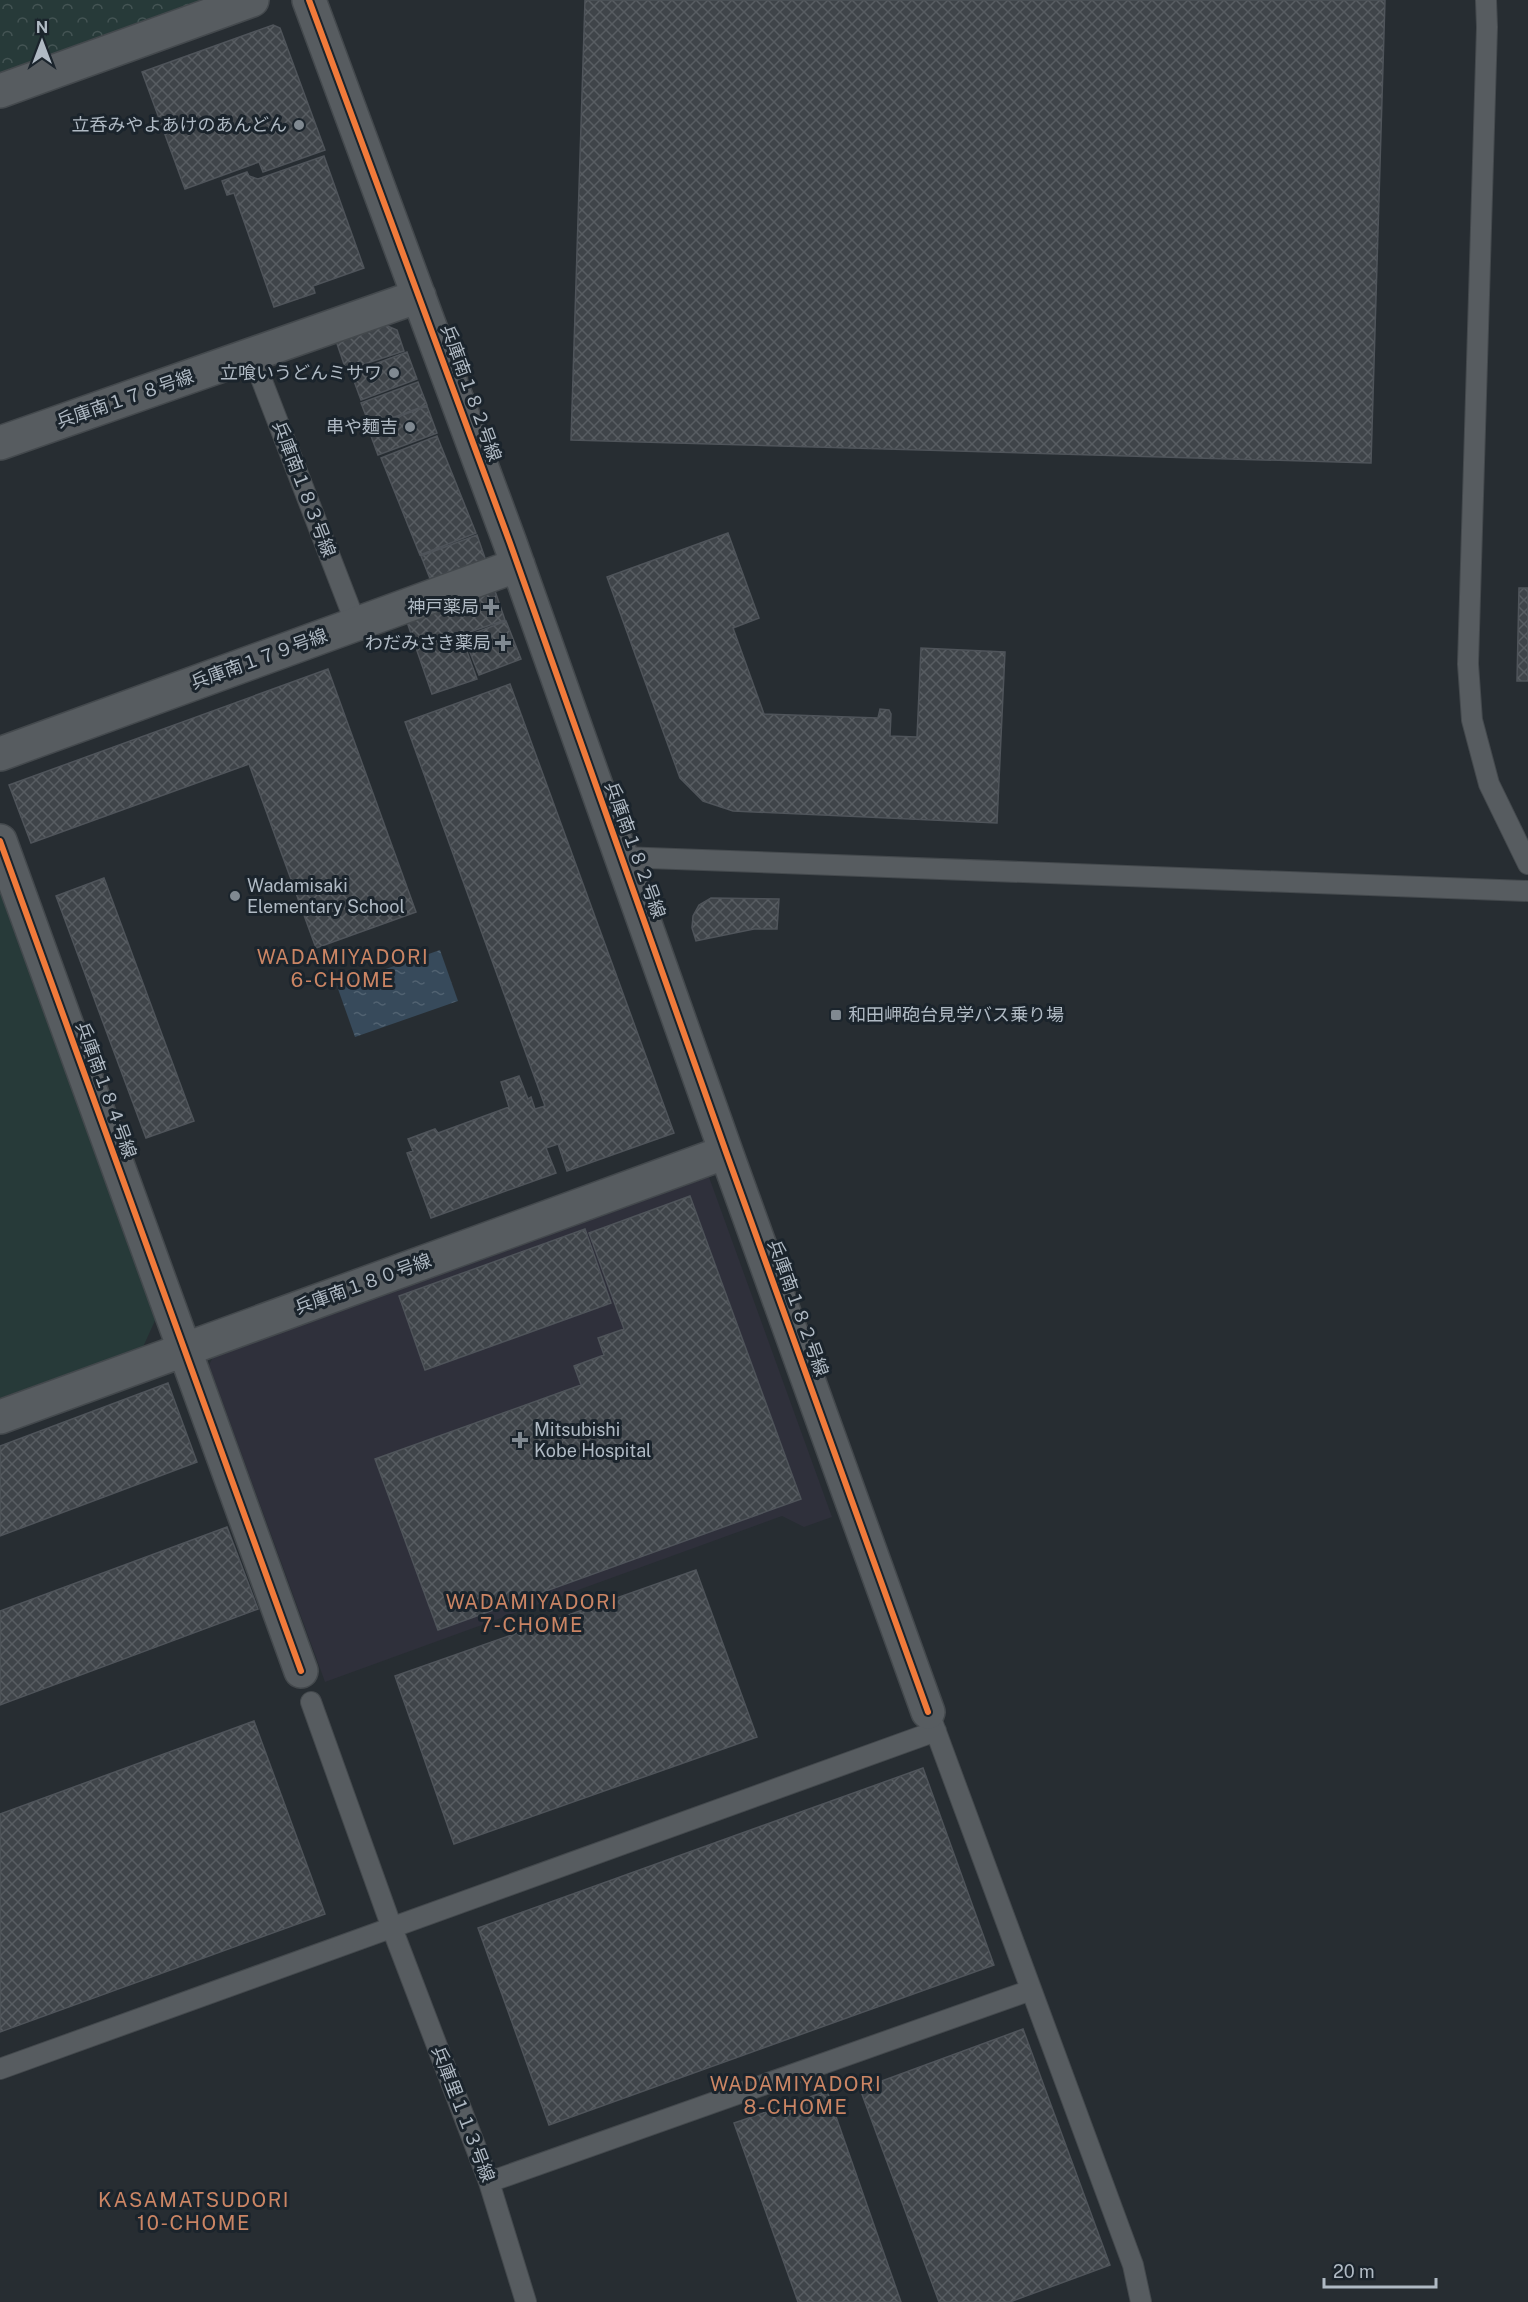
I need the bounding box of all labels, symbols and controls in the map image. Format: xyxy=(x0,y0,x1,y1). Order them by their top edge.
north arrow xyxy=(12,12,72,72)
text: N xyxy=(36,18,48,37)
place label: 立呑みやよあけのあんどん xyxy=(72,114,287,135)
marker: 立呑みやよあけのあんどん xyxy=(292,118,306,132)
street label: 兵庫南１８２号線 xyxy=(437,322,506,464)
place label: 立喰いうどんミサワ xyxy=(220,362,382,383)
street label: 兵庫南１７８号線 xyxy=(53,365,196,432)
marker: 立喰いうどんミサワ xyxy=(387,366,401,380)
place label: 串や麺吉 xyxy=(326,416,398,437)
street label: 兵庫南１８３号線 xyxy=(269,418,340,560)
marker: 串や麺吉 xyxy=(403,420,417,434)
place label: 神戸薬局 xyxy=(407,596,479,617)
marker: 神戸薬局 xyxy=(484,600,498,614)
street label: 兵庫南１７９号線 xyxy=(188,624,330,693)
place label: わだみさき薬局 xyxy=(365,632,491,653)
marker: わだみさき薬局 xyxy=(496,636,510,650)
street label: 兵庫南１８２号線 xyxy=(601,779,670,921)
place label: Wadamisaki Elementary School xyxy=(247,875,405,917)
marker: Wadamisaki Elementary School xyxy=(228,889,242,903)
district label: WADAMIYADORI 6-CHOME xyxy=(257,945,429,992)
place label: 和田岬砲台見学バス乗り場 xyxy=(848,1004,1064,1025)
marker: 和田岬砲台見学バス乗り場 xyxy=(829,1008,843,1022)
street label: 兵庫南１８４号線 xyxy=(72,1019,141,1161)
street label: 兵庫南１８２号線 xyxy=(764,1237,833,1379)
street label: 兵庫南１８０号線 xyxy=(292,1249,434,1318)
place label: Mitsubishi Kobe Hospital xyxy=(534,1419,652,1461)
marker: Mitsubishi Kobe Hospital xyxy=(511,1431,529,1449)
district label: WADAMIYADORI 7-CHOME xyxy=(446,1590,618,1637)
street label: 兵庫里１１３号線 xyxy=(428,2043,499,2185)
district label: WADAMIYADORI 8-CHOME xyxy=(710,2072,882,2119)
district label: KASAMATSUDORI 10-CHOME xyxy=(98,2188,290,2235)
scale bar xyxy=(1324,2251,1436,2289)
text: 20 m xyxy=(1333,2261,1375,2282)

